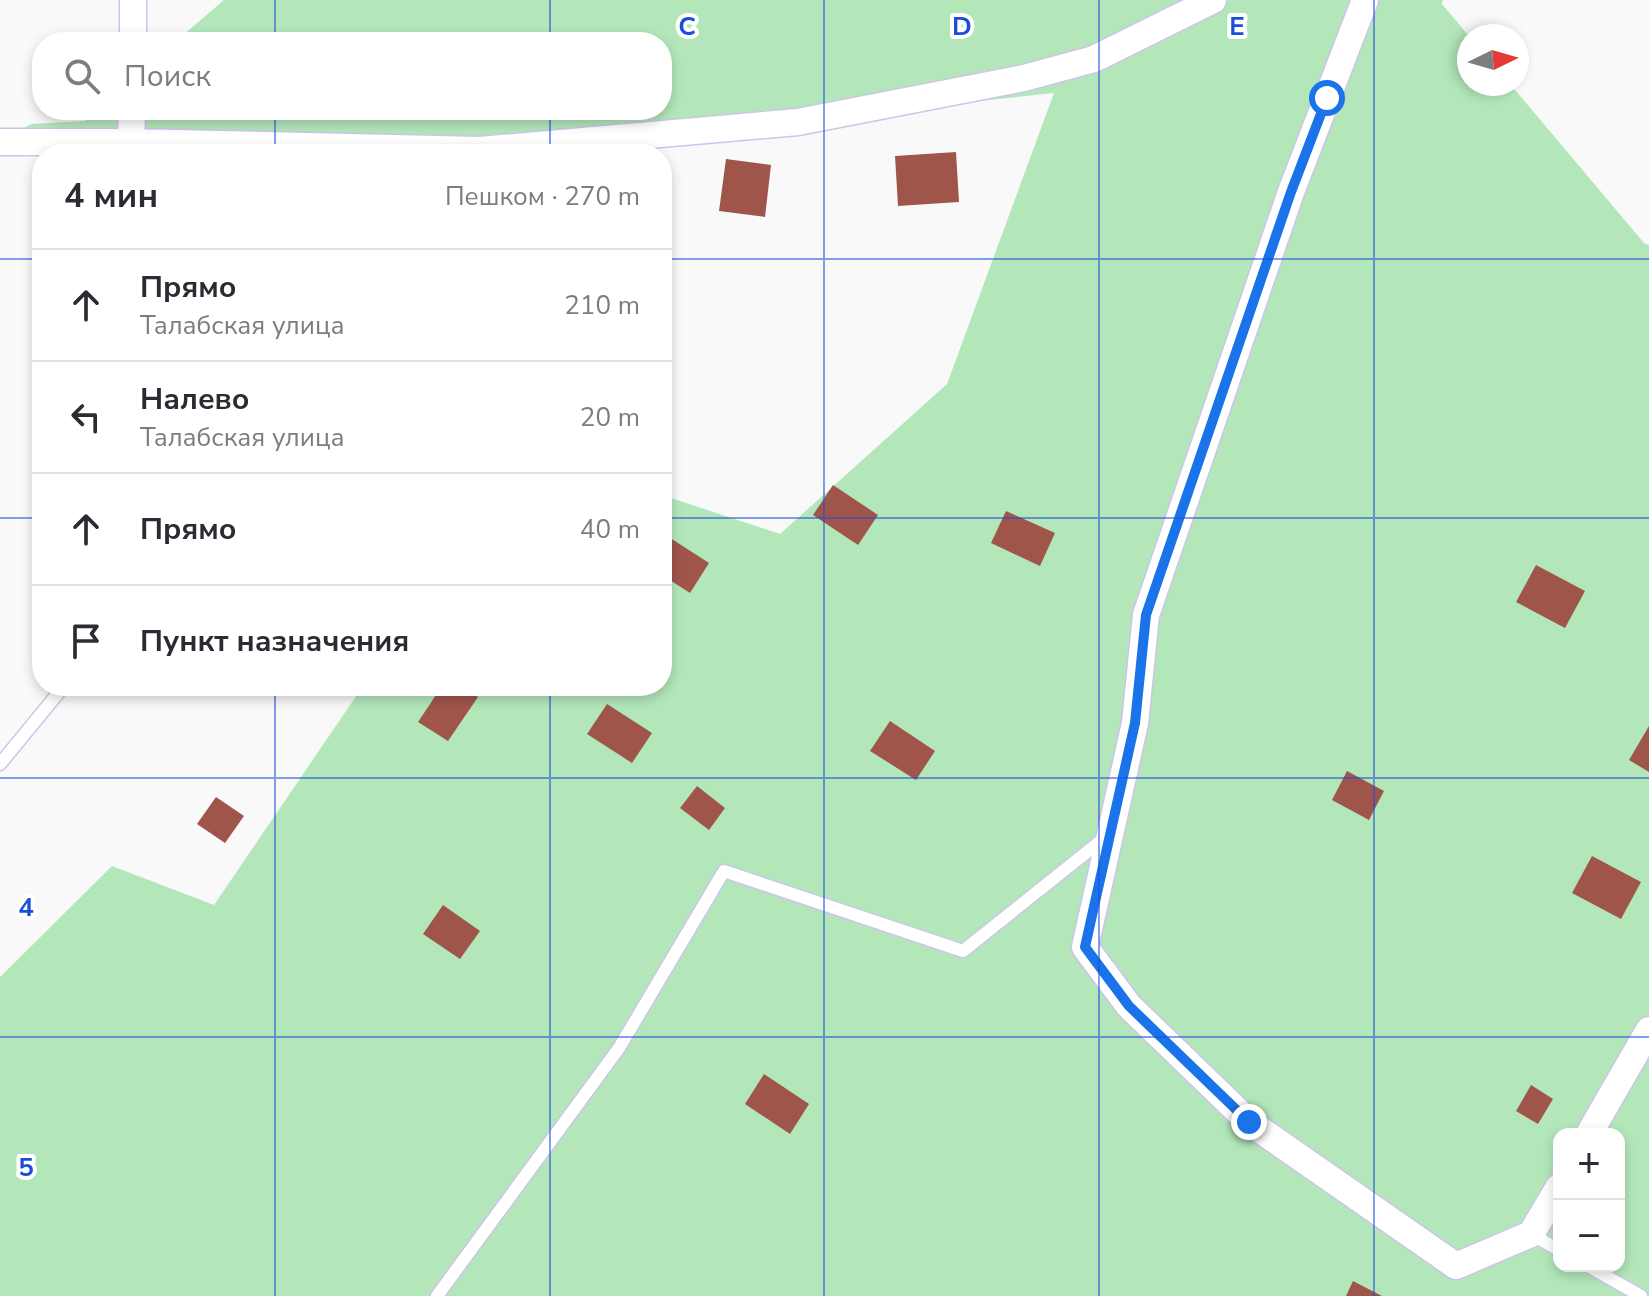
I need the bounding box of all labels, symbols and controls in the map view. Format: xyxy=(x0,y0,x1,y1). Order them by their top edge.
text: C xyxy=(678,9,696,44)
text: D xyxy=(952,9,972,44)
text: E xyxy=(1229,9,1245,44)
north arrow xyxy=(1457,24,1529,96)
search box xyxy=(32,32,672,120)
icon: search xyxy=(60,54,104,98)
text: Поиск xyxy=(124,56,211,97)
route start xyxy=(1309,80,1345,116)
text: 4 мин xyxy=(64,173,158,219)
text: Пешком · 270 m xyxy=(445,179,640,214)
text: Прямо xyxy=(140,267,237,308)
icon: ahead xyxy=(64,283,108,327)
text: 210 m xyxy=(564,288,640,323)
text: Талабская улица xyxy=(140,308,345,343)
text: Налево xyxy=(140,379,249,420)
icon: left xyxy=(64,395,108,439)
text: 20 m xyxy=(580,400,640,435)
text: Талабская улица xyxy=(140,420,345,455)
icon: ahead xyxy=(64,507,108,551)
text: Прямо xyxy=(140,509,237,550)
text: 40 m xyxy=(580,512,640,547)
icon: arrive xyxy=(64,619,108,663)
text: Пункт назначения xyxy=(140,621,409,662)
text: 4 xyxy=(18,890,34,925)
route end xyxy=(1231,1104,1267,1140)
map controls xyxy=(1553,1128,1625,1272)
button: + xyxy=(1553,1128,1625,1200)
text: 5 xyxy=(18,1150,34,1185)
button: − xyxy=(1553,1200,1625,1272)

